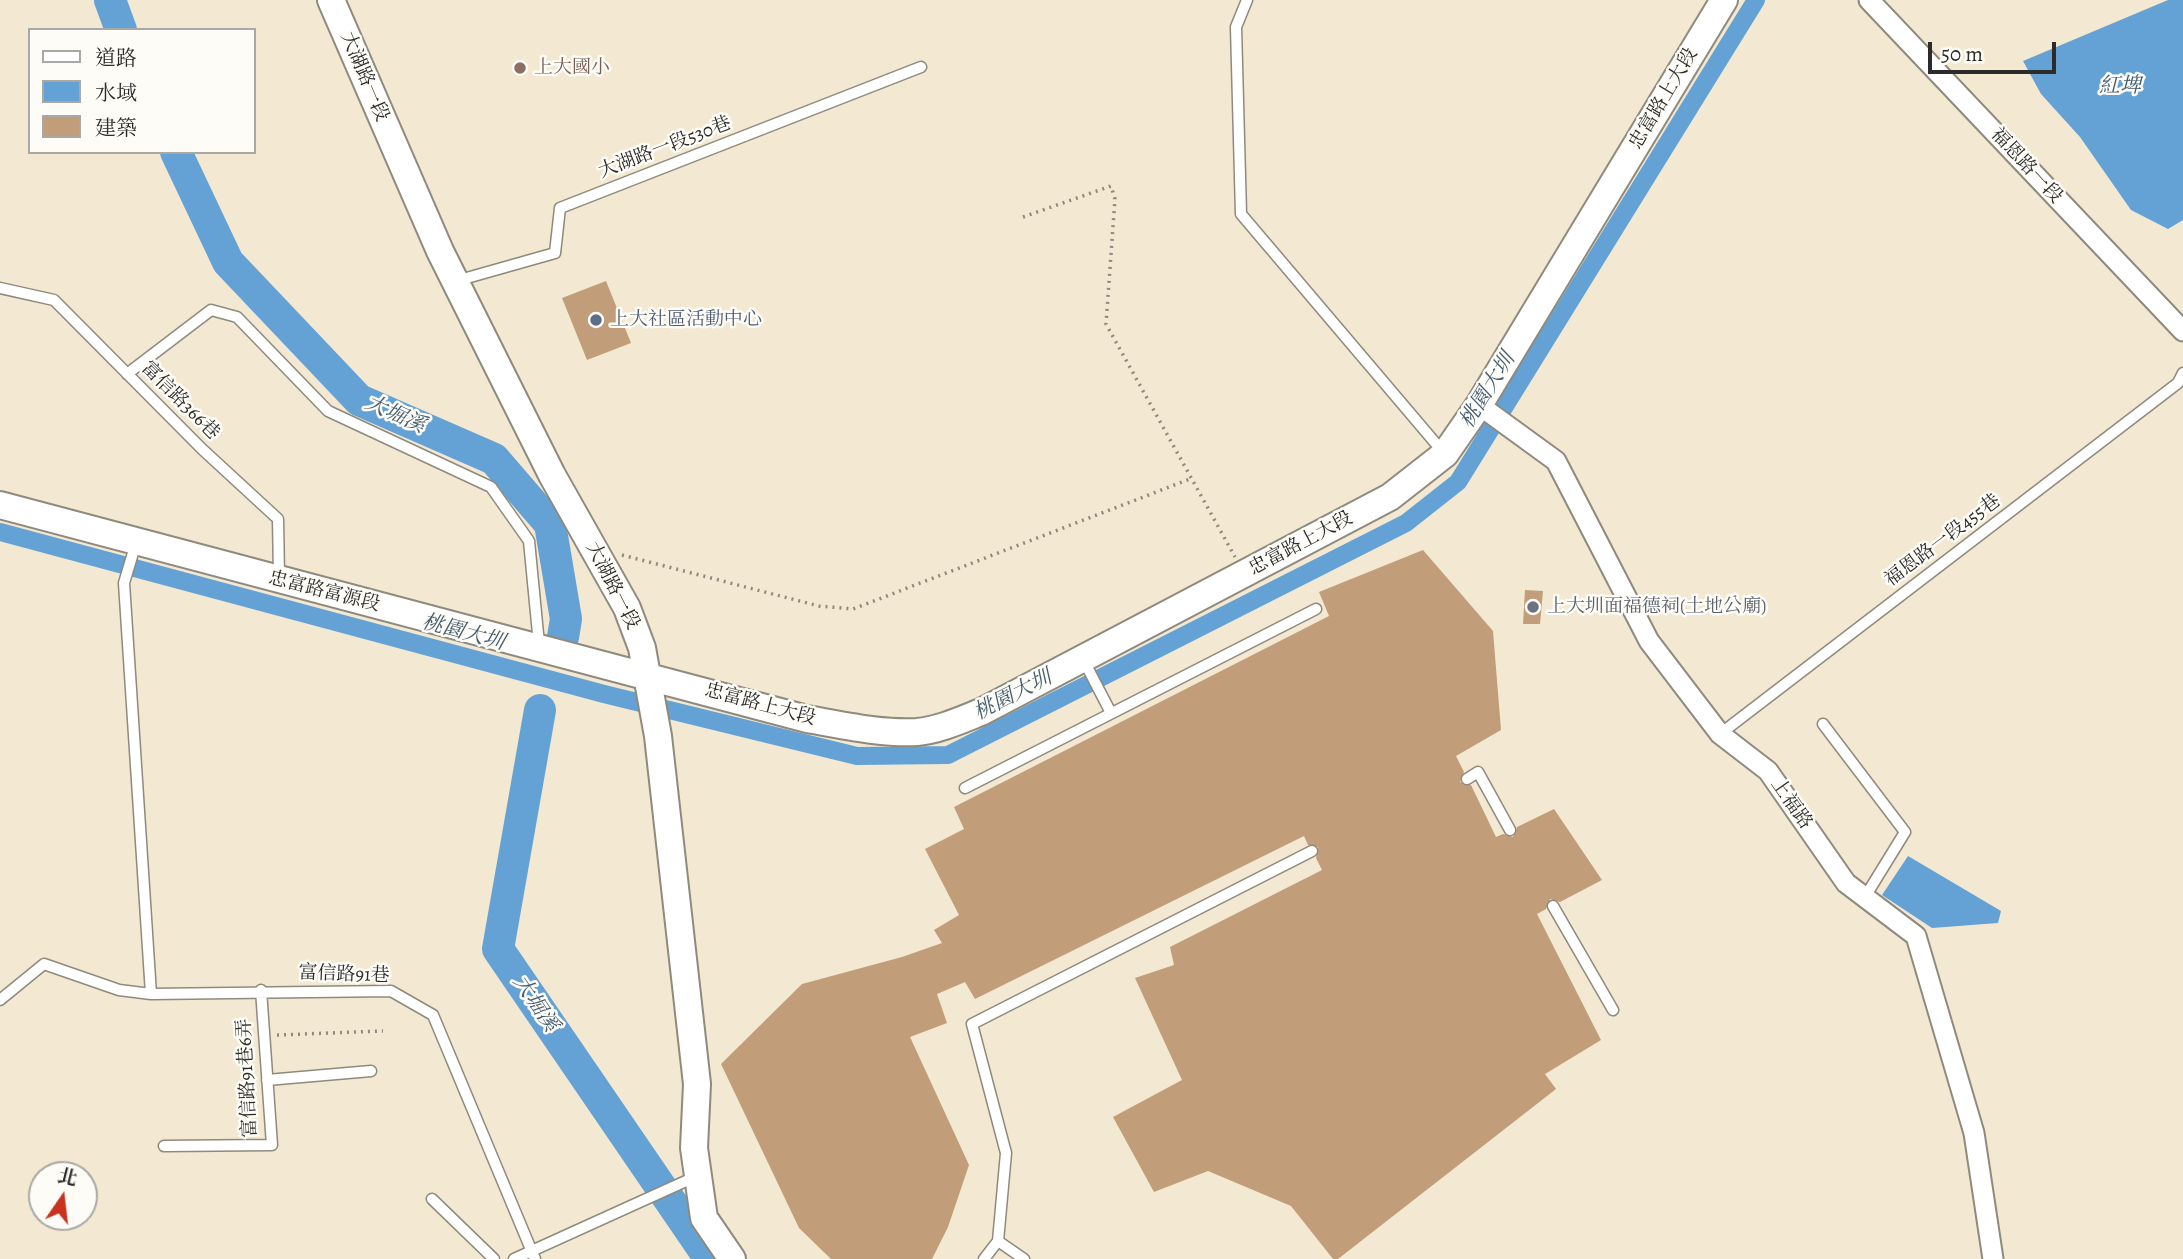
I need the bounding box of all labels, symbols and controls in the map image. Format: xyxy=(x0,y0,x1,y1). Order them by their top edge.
legend xyxy=(28,28,256,154)
scale bar xyxy=(1931,28,2059,72)
street label: 大湖路一段 xyxy=(335,29,393,125)
text: 50 m xyxy=(1941,40,1983,68)
text: 道路 xyxy=(95,44,137,72)
street label: 忠富路上大段 xyxy=(1625,44,1703,154)
place label: 上大國小 xyxy=(534,57,610,79)
marker: 上大國小 xyxy=(512,60,528,76)
water label: 紅埤 xyxy=(2099,74,2141,100)
text: 水域 xyxy=(95,79,137,107)
street label: 大湖路一段530巷 xyxy=(595,112,735,184)
text: 建築 xyxy=(95,114,137,142)
street label: 福恩路一段 xyxy=(1985,123,2067,209)
place label: 上大社區活動中心 xyxy=(610,309,762,331)
marker: 上大社區活動中心 xyxy=(588,312,604,328)
water label: 桃園大圳 xyxy=(1455,349,1521,433)
street label: 富信路366巷 xyxy=(136,357,224,445)
water label: 大堀溪 xyxy=(361,391,429,439)
street label: 福恩路一段455巷 xyxy=(1881,490,2005,592)
street label: 忠富路上大段 xyxy=(1245,507,1357,581)
street label: 大湖路一段 xyxy=(580,539,644,633)
street label: 忠富路富源段 xyxy=(266,567,382,617)
place label: 上大圳面福德祠(土地公廟) xyxy=(1547,596,1766,618)
marker: 上大圳面福德祠(土地公廟) xyxy=(1525,599,1541,615)
water label: 桃園大圳 xyxy=(419,610,507,656)
water label: 桃園大圳 xyxy=(970,666,1056,726)
street label: 忠富路上大段 xyxy=(702,679,818,731)
street label: 上福路 xyxy=(1765,774,1817,834)
street label: 富信路91巷 xyxy=(298,962,390,988)
water label: 大堀溪 xyxy=(507,971,563,1037)
street label: 富信路91巷6弄 xyxy=(234,1018,262,1138)
north arrow xyxy=(28,1161,98,1231)
text: 北 xyxy=(55,1163,80,1192)

